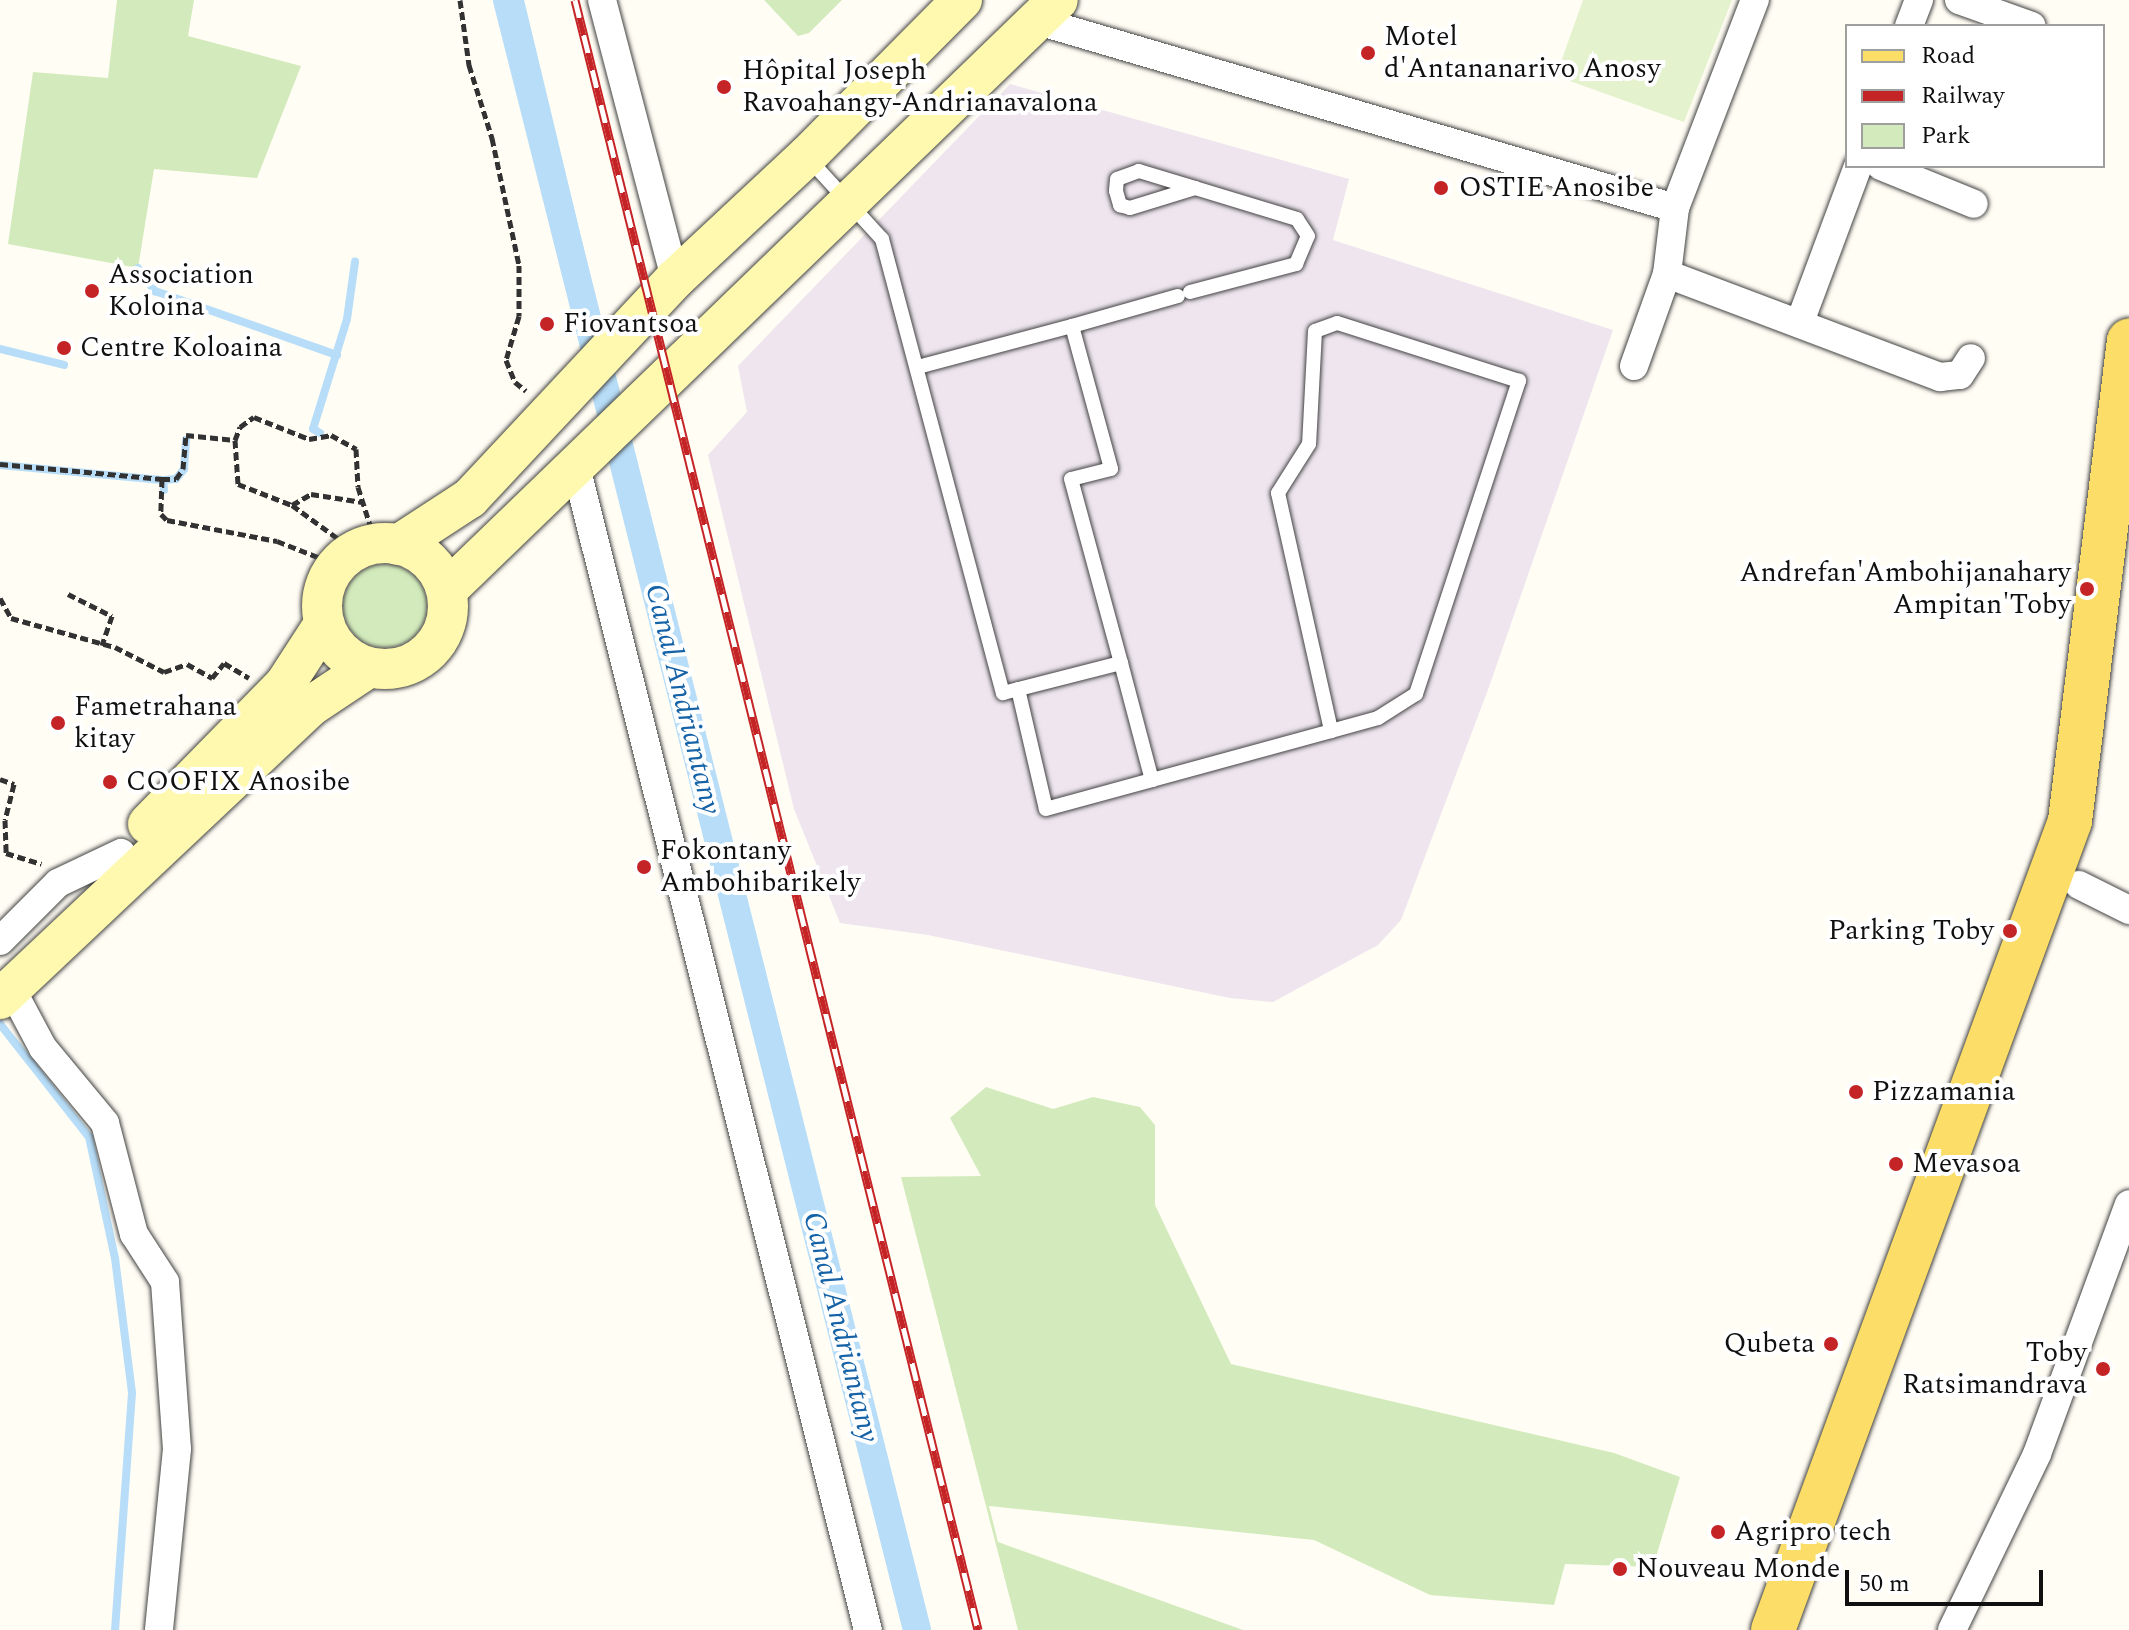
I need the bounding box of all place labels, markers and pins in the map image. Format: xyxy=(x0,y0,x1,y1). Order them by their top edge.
place label: Motel d'Antananarivo Anosy xyxy=(1384,20,1661,86)
marker: Motel d'Antananarivo Anosy xyxy=(1359,44,1377,62)
place label: Hôpital Joseph Ravoahangy-Andrianavalona xyxy=(742,54,1098,120)
marker: Hôpital Joseph Ravoahangy-Andrianavalona xyxy=(713,76,735,98)
place label: OSTIE Anosibe xyxy=(1459,171,1654,205)
marker: OSTIE Anosibe xyxy=(1430,177,1452,199)
place label: Association Koloina xyxy=(108,258,254,324)
marker: Association Koloina xyxy=(83,282,101,300)
place label: Fiovantsoa xyxy=(563,307,698,341)
marker: Fiovantsoa xyxy=(538,315,556,333)
place label: Centre Koloaina xyxy=(80,331,283,365)
marker: Centre Koloaina xyxy=(55,339,73,357)
place label: Andrefan'Ambohijanahary Ampitan'Toby xyxy=(1740,556,2071,622)
marker: Andrefan'Ambohijanahary Ampitan'Toby xyxy=(2078,580,2096,598)
place label: Fametrahana kitay xyxy=(74,690,237,756)
marker: Fametrahana kitay xyxy=(49,714,67,732)
place label: COOFIX Anosibe xyxy=(126,765,350,799)
marker: COOFIX Anosibe xyxy=(101,773,119,791)
place label: Fokontany Ambohibarikely xyxy=(660,834,860,900)
marker: Fokontany Ambohibarikely xyxy=(635,858,653,876)
place label: Parking Toby xyxy=(1828,914,1994,948)
marker: Parking Toby xyxy=(2001,922,2019,940)
place label: Pizzamania xyxy=(1872,1075,2016,1109)
marker: Pizzamania xyxy=(1847,1083,1865,1101)
place label: Mevasoa xyxy=(1912,1147,2021,1181)
marker: Mevasoa xyxy=(1887,1155,1905,1173)
place label: Qubeta xyxy=(1724,1327,1815,1361)
marker: Qubeta xyxy=(1822,1335,1840,1353)
place label: Toby Ratsimandrava xyxy=(1902,1336,2087,1402)
marker: Toby Ratsimandrava xyxy=(2094,1360,2112,1378)
place label: Agripro tech xyxy=(1734,1515,1892,1549)
marker: Agripro tech xyxy=(1709,1523,1727,1541)
place label: Nouveau Monde xyxy=(1636,1552,1840,1586)
marker: Nouveau Monde xyxy=(1611,1560,1629,1578)

